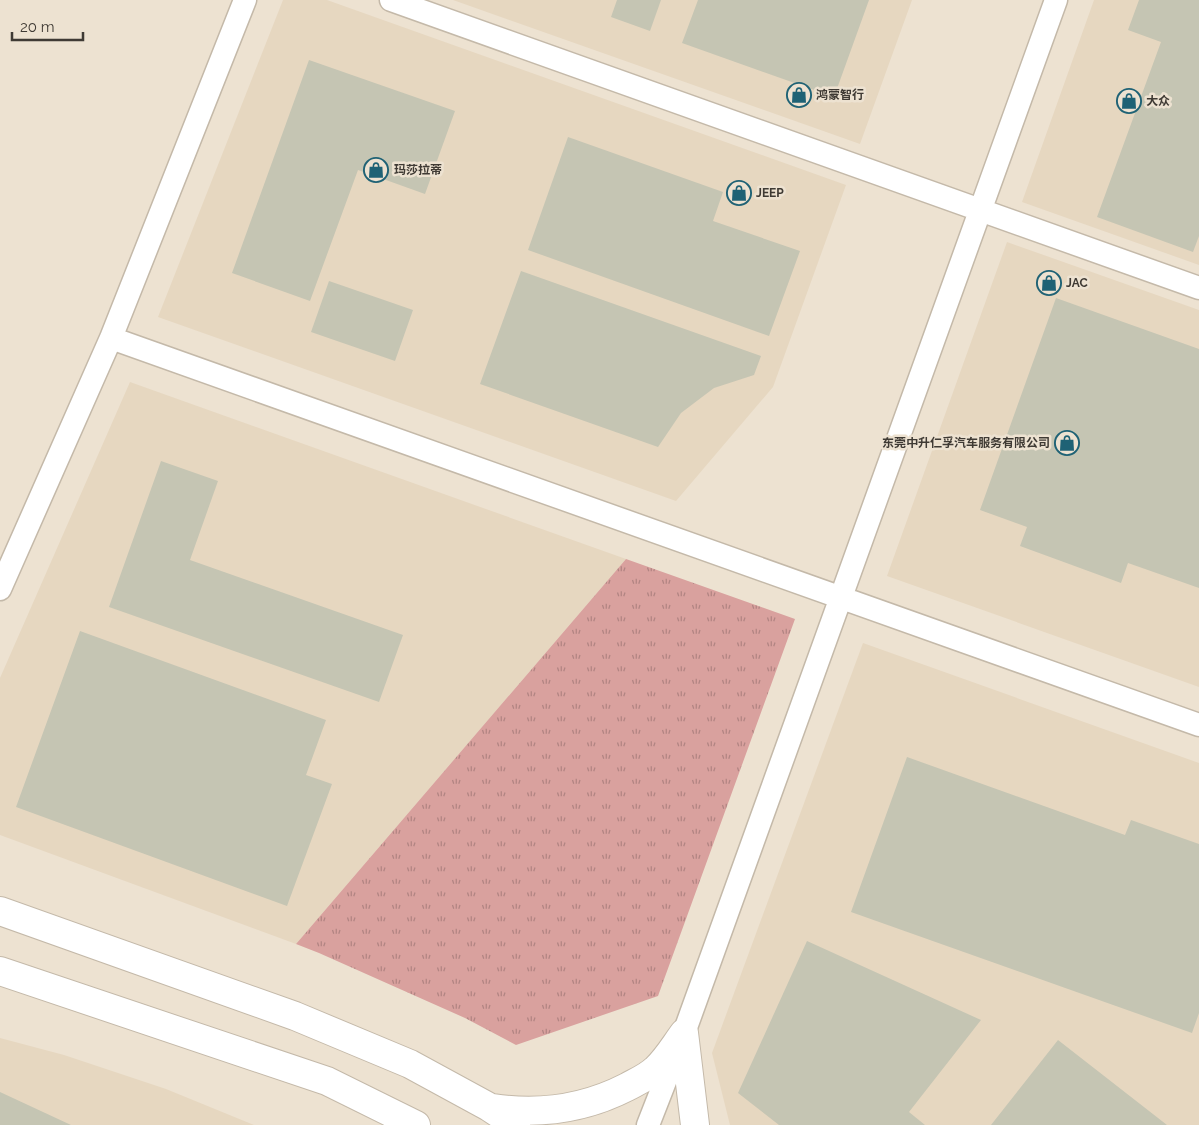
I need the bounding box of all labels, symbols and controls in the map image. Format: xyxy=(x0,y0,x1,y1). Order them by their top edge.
scale bar xyxy=(12,10,84,42)
text: 20 m xyxy=(20,18,55,36)
shop icon: 鸿蒙智行 xyxy=(786,82,812,108)
place label: 鸿蒙智行 xyxy=(816,88,864,102)
shop icon: 大众 xyxy=(1116,88,1142,114)
place label: 大众 xyxy=(1146,94,1170,108)
shop icon: 玛莎拉蒂 xyxy=(363,157,389,183)
place label: 玛莎拉蒂 xyxy=(394,163,442,177)
shop icon: JEEP xyxy=(726,180,752,206)
place label: JEEP xyxy=(756,186,784,200)
shop icon: JAC xyxy=(1036,270,1062,296)
place label: JAC xyxy=(1066,276,1088,290)
shop icon: 东莞中升仁孚汽车服务有限公司 xyxy=(1054,430,1080,456)
place label: 东莞中升仁孚汽车服务有限公司 xyxy=(882,436,1050,450)

